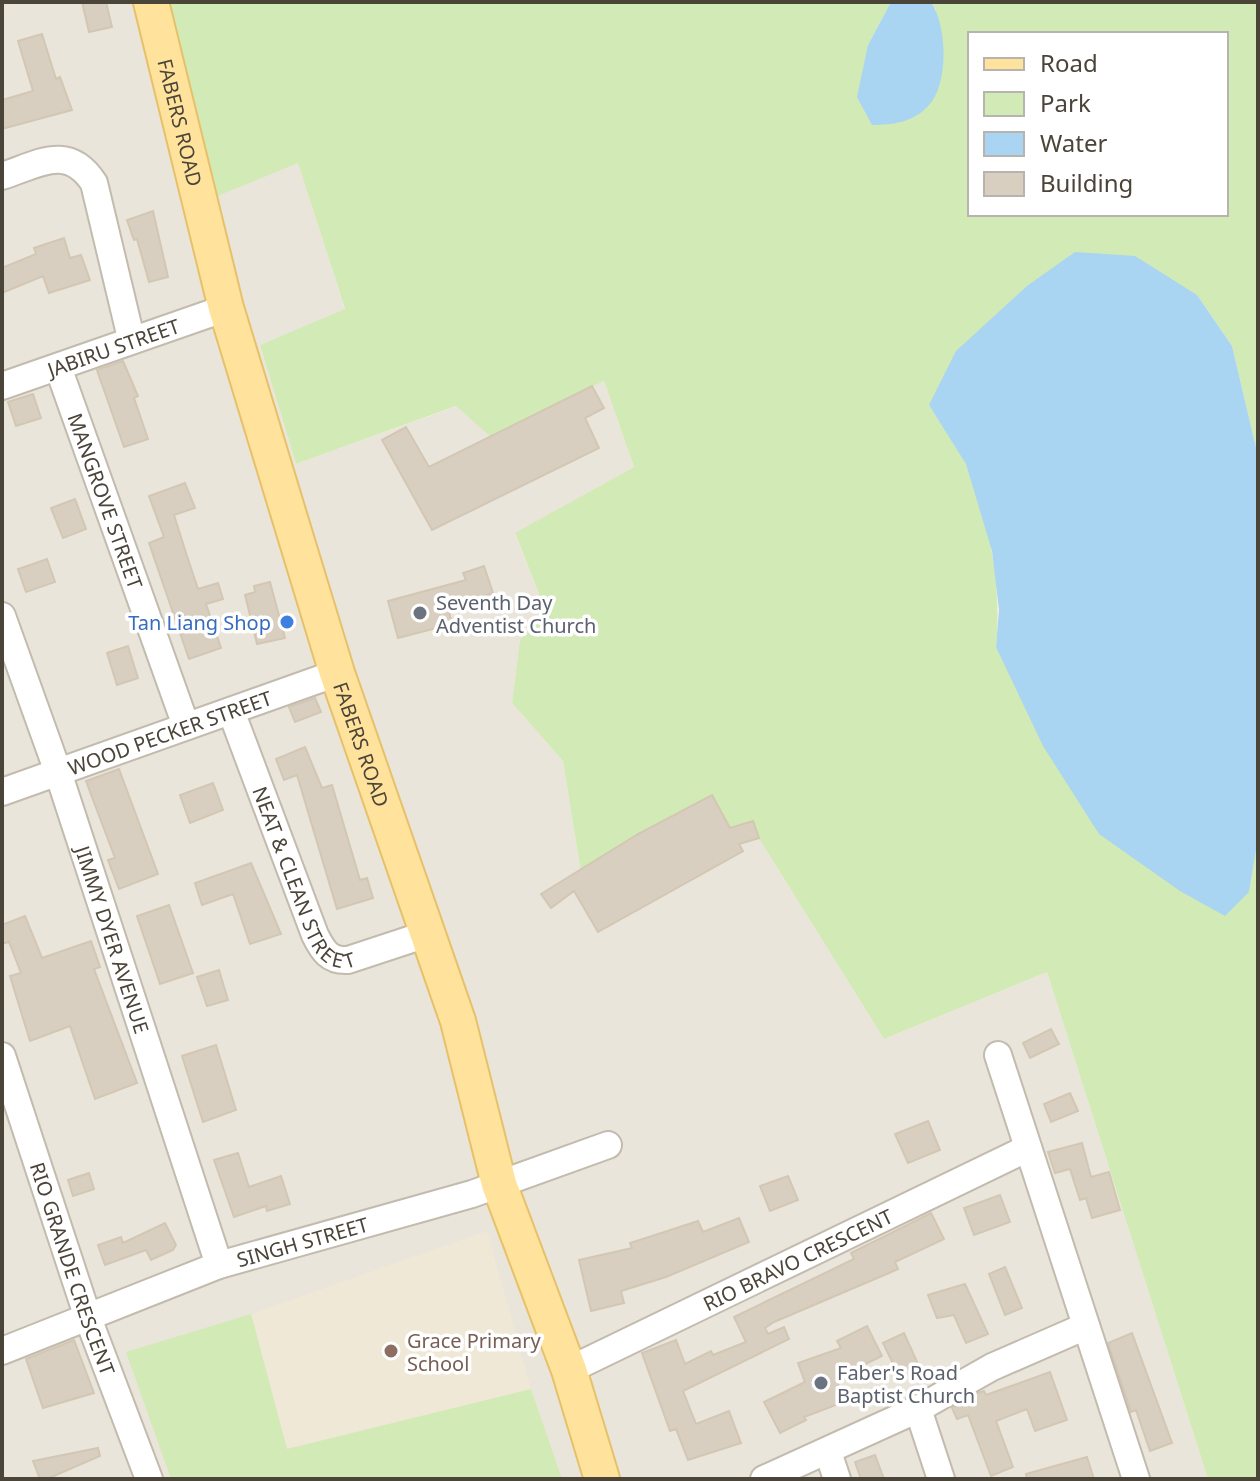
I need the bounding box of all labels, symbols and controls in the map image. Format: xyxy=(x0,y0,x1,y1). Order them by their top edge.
legend xyxy=(968,32,1228,216)
text: Road xyxy=(1040,46,1098,79)
street label: FABERS ROAD xyxy=(152,56,209,189)
text: Park xyxy=(1040,86,1091,119)
text: Water xyxy=(1040,126,1108,159)
text: Building xyxy=(1040,166,1133,199)
street label: JABIRU STREET xyxy=(42,312,183,383)
street label: MANGROVE STREET xyxy=(62,409,149,592)
place label: Seventh Day Adventist Church xyxy=(436,589,596,639)
marker: Seventh Day Adventist Church xyxy=(411,604,429,622)
place label: Tan Liang Shop xyxy=(128,609,271,636)
marker: Tan Liang Shop xyxy=(278,613,296,631)
street label: FABERS ROAD xyxy=(328,678,396,810)
street label: WOOD PECKER STREET xyxy=(64,684,275,781)
street label: NEAT & CLEAN STREET xyxy=(247,782,359,974)
street label: JIMMY DYER AVENUE xyxy=(69,840,156,1037)
street label: RIO GRANDE CRESCENT xyxy=(24,1159,122,1379)
street label: RIO BRAVO CRESCENT xyxy=(698,1202,897,1317)
street label: SINGH STREET xyxy=(233,1210,371,1273)
place label: Grace Primary School xyxy=(407,1327,541,1377)
marker: Grace Primary School xyxy=(382,1342,400,1360)
place label: Faber's Road Baptist Church xyxy=(837,1359,975,1409)
marker: Faber's Road Baptist Church xyxy=(812,1374,830,1392)

